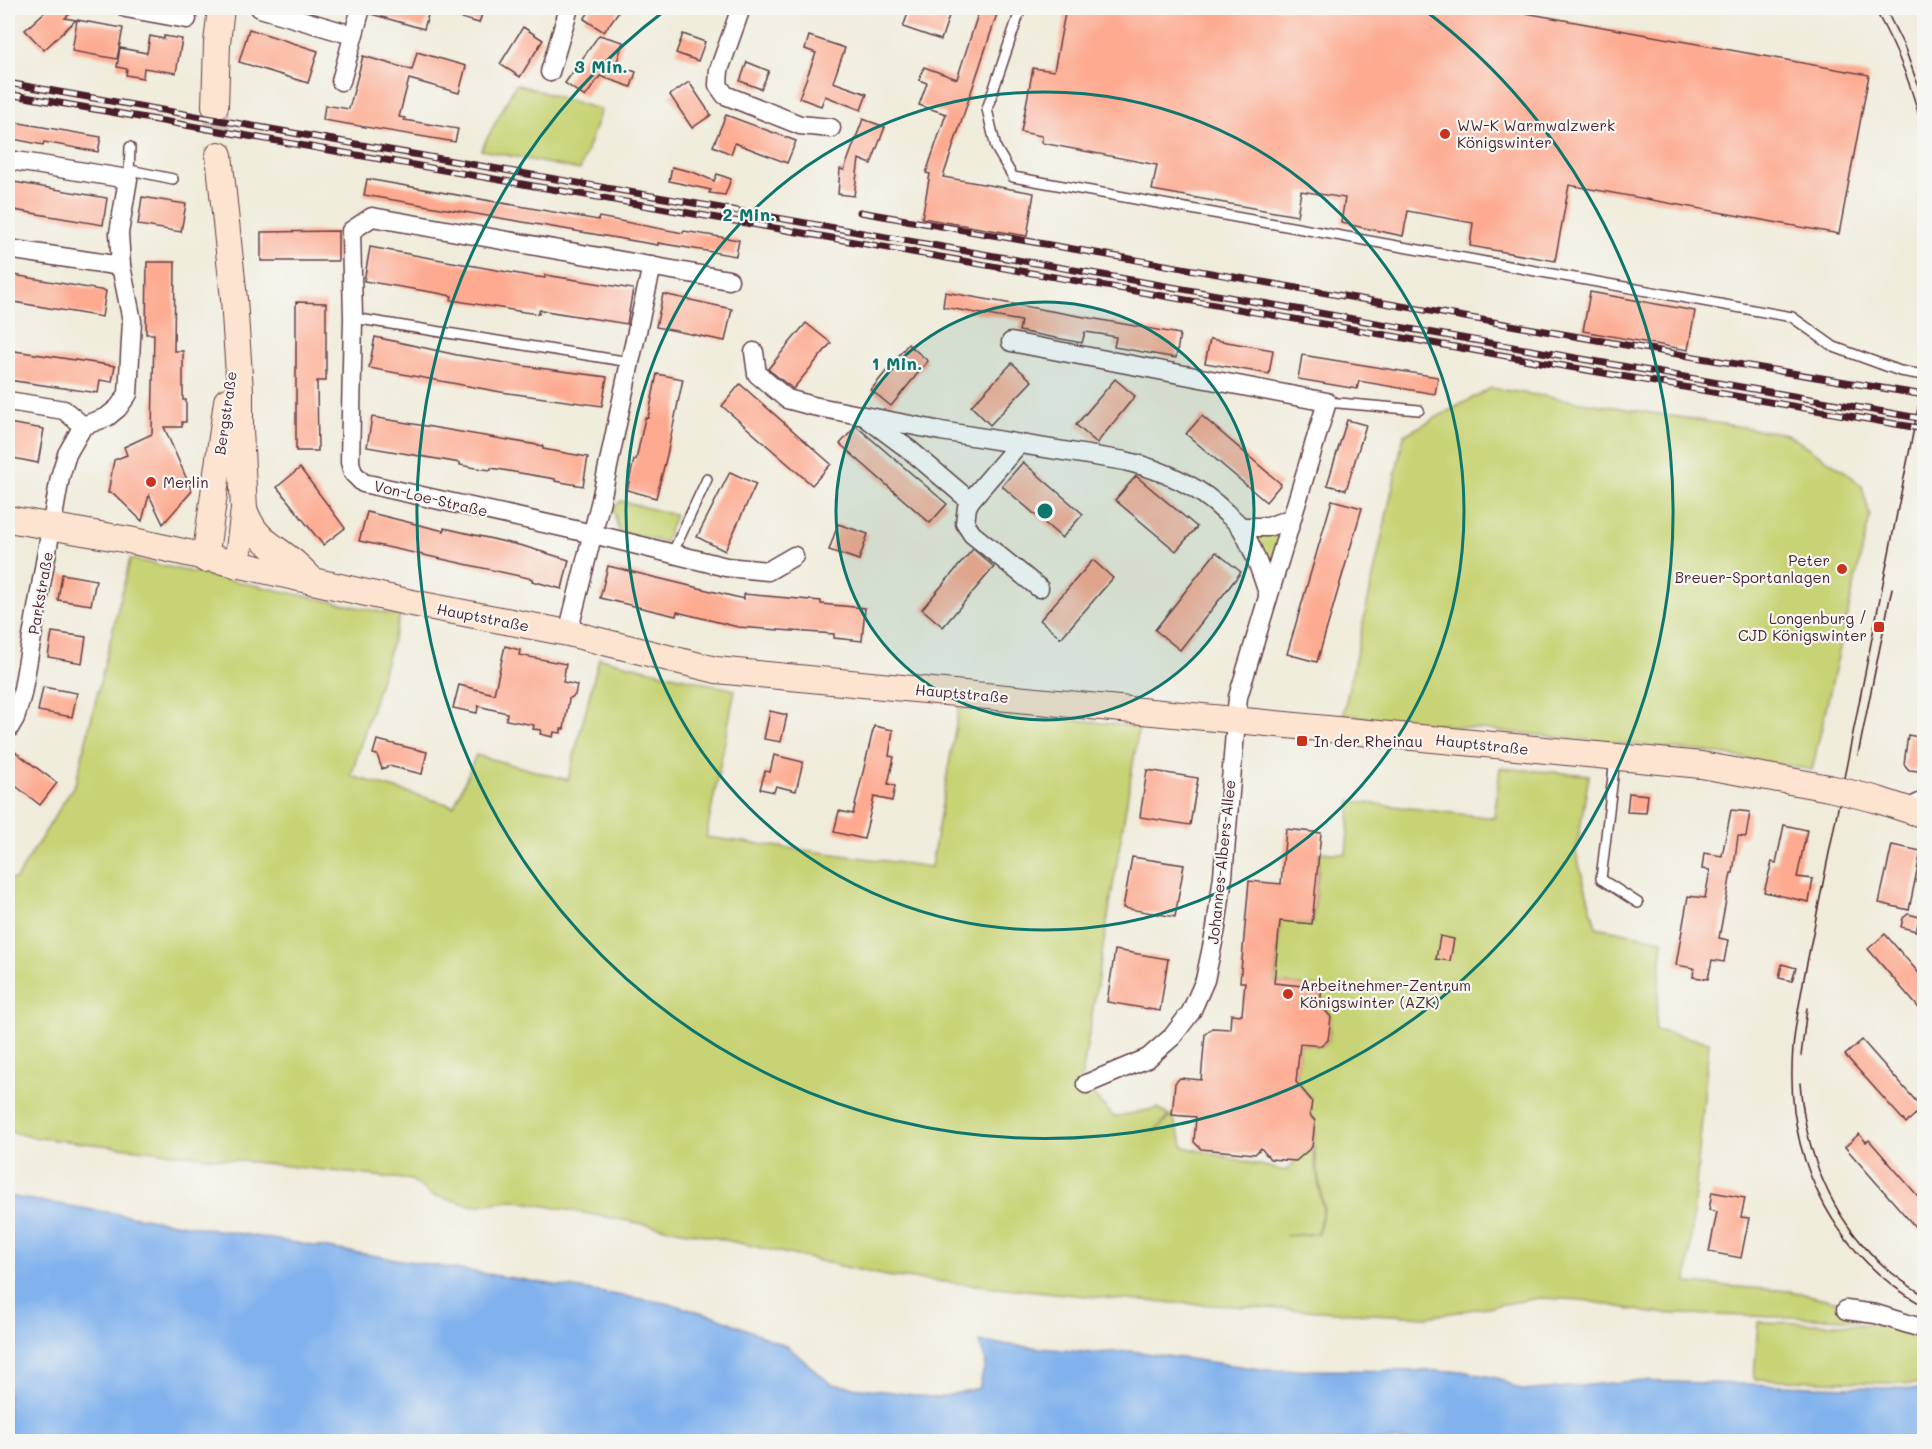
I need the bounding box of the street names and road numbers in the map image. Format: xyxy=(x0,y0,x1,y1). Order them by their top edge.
street label: Bergstraße xyxy=(209,370,241,456)
street label: Von-Loe-Straße xyxy=(372,475,490,521)
street label: Parkstraße xyxy=(23,550,57,636)
street label: Hauptstraße xyxy=(435,598,531,636)
street label: Hauptstraße xyxy=(914,679,1010,707)
street label: Hauptstraße xyxy=(1434,729,1530,759)
street label: Johannes-Albers-Allee xyxy=(1202,779,1240,945)

